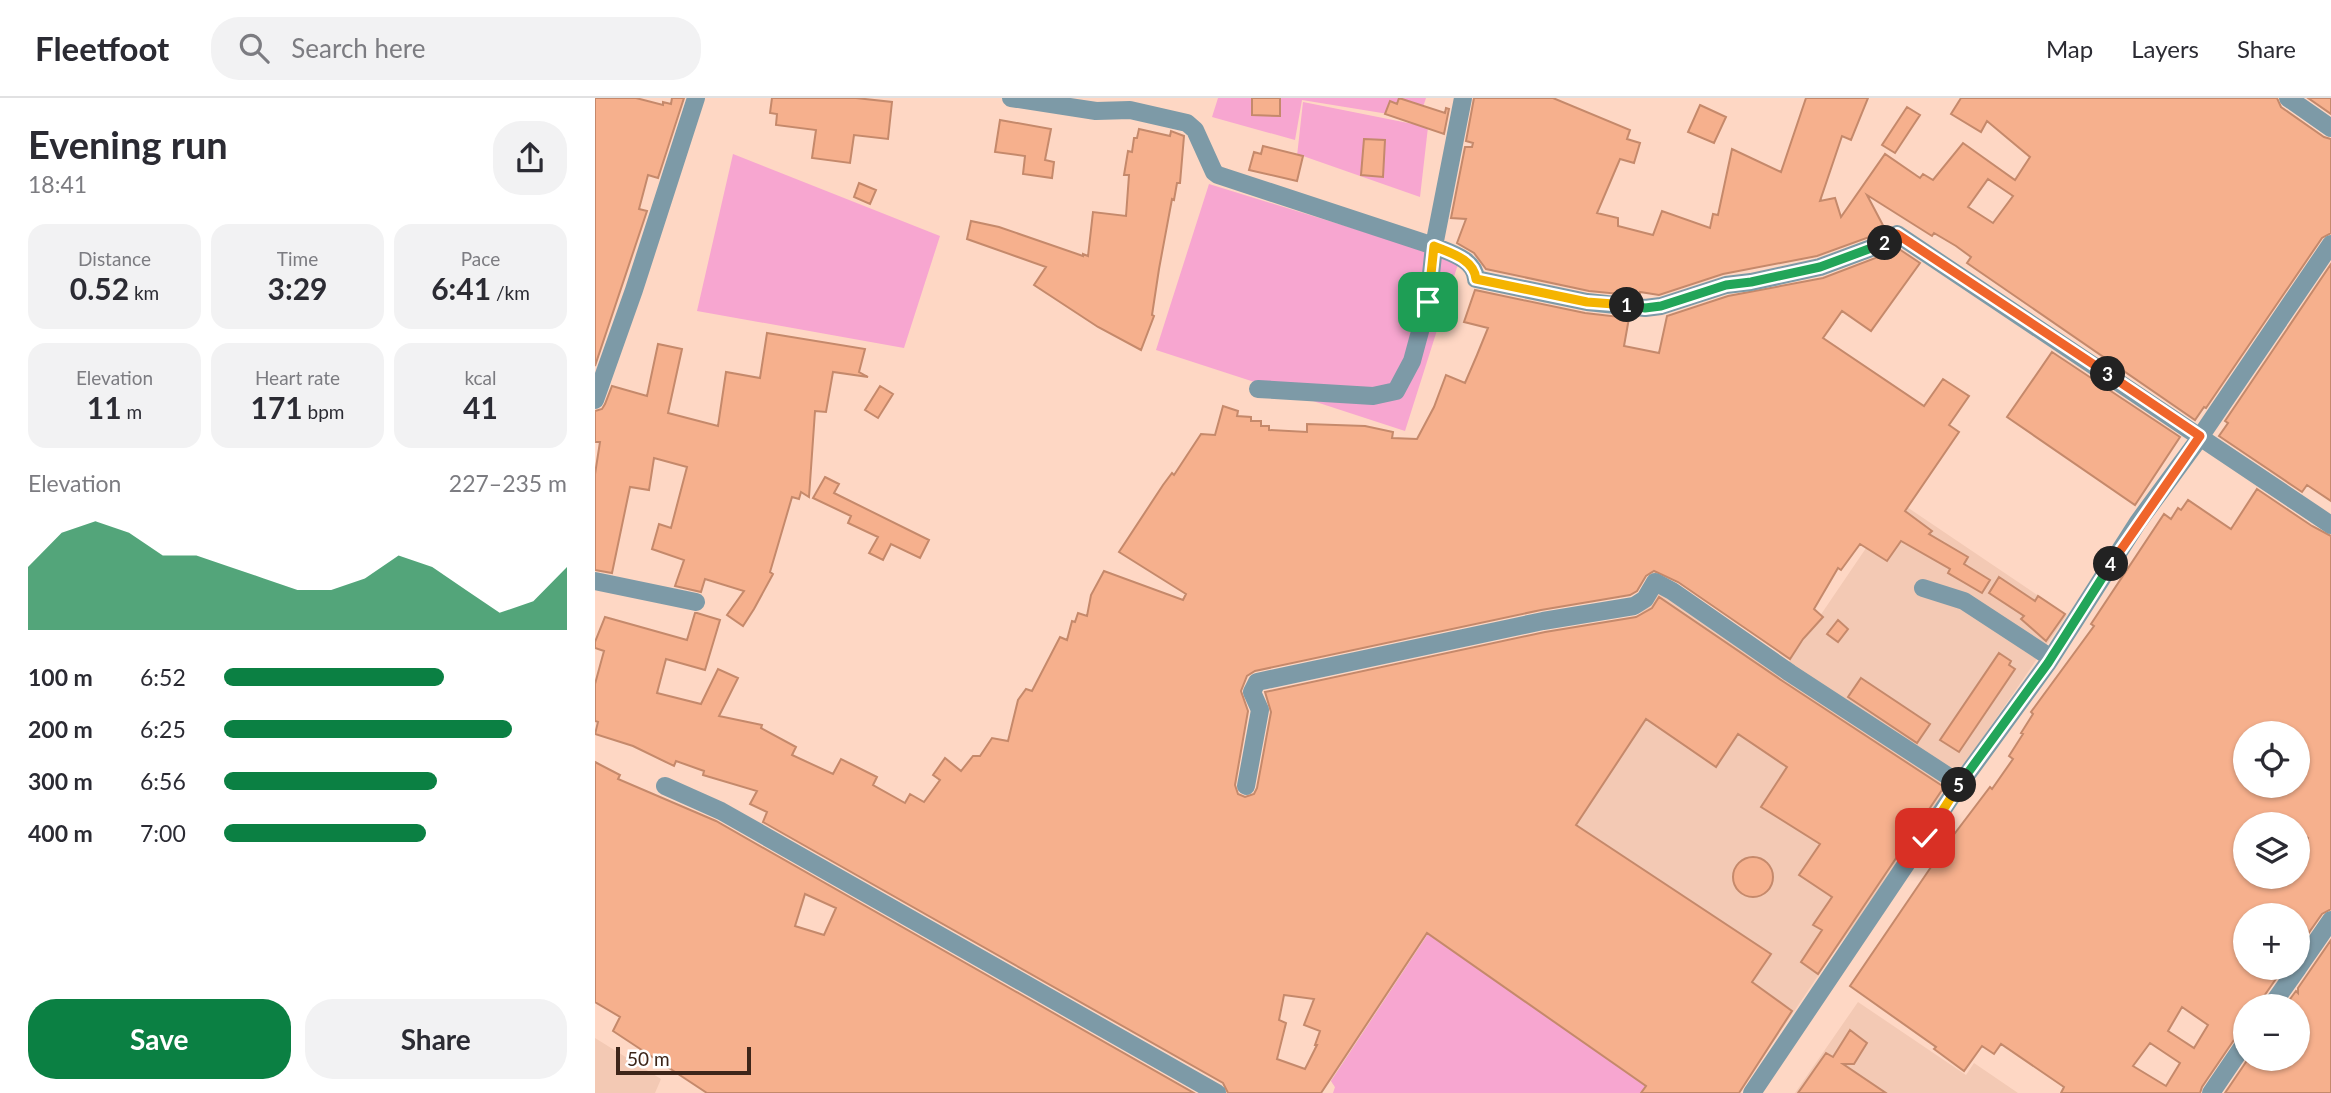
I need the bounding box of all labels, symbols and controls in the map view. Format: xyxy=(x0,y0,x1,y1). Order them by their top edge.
search box xyxy=(211,17,701,80)
text: Fleetfoot xyxy=(35,28,169,68)
icon: search xyxy=(235,29,273,67)
text: Search here xyxy=(291,32,425,64)
text: Map xyxy=(2046,34,2093,63)
text: Layers xyxy=(2131,34,2199,63)
text: Share xyxy=(2237,34,2296,63)
text: Evening run xyxy=(28,121,228,167)
button: share xyxy=(493,121,567,195)
text: 18:41 xyxy=(28,170,87,198)
pin: 2 xyxy=(1867,226,1903,260)
text: 2 xyxy=(1879,231,1890,254)
text: Distance xyxy=(78,247,151,270)
text: Time xyxy=(277,247,318,270)
text: Pace xyxy=(461,247,500,270)
text: 0.52 xyxy=(70,270,129,306)
text: 3:29 xyxy=(268,270,327,306)
text: 6:41 xyxy=(431,270,491,306)
pin xyxy=(1398,272,1458,332)
text: km xyxy=(129,281,159,304)
text: /km xyxy=(491,281,530,304)
icon: arrive xyxy=(1409,283,1447,321)
pin: 1 xyxy=(1609,288,1645,322)
text: 1 xyxy=(1621,293,1632,316)
pin: 3 xyxy=(2091,356,2125,392)
text: 3 xyxy=(2102,362,2113,385)
text: Elevation xyxy=(76,366,153,389)
text: Heart rate xyxy=(255,366,340,389)
text: kcal xyxy=(464,366,497,389)
text: 11 xyxy=(87,389,122,425)
text: 171 xyxy=(251,389,303,425)
text: 41 xyxy=(463,389,498,425)
text: m xyxy=(122,400,142,423)
text: bpm xyxy=(303,400,344,423)
text: Elevation xyxy=(28,469,121,497)
text: 227–235 m xyxy=(449,469,567,497)
pin: 4 xyxy=(2093,546,2129,582)
text: 4 xyxy=(2105,552,2116,575)
text: 100 m xyxy=(28,663,93,691)
text: 6:52 xyxy=(140,663,186,691)
text: 200 m xyxy=(28,715,93,743)
text: 6:25 xyxy=(140,715,186,743)
map controls xyxy=(2233,721,2310,1071)
button: locate xyxy=(2233,721,2310,798)
text: 300 m xyxy=(28,767,93,795)
text: 6:56 xyxy=(140,767,186,795)
pin: 5 xyxy=(1941,768,1977,802)
text: 5 xyxy=(1953,773,1964,796)
pin xyxy=(1895,808,1955,868)
button: layers xyxy=(2233,812,2310,889)
text: 400 m xyxy=(28,819,93,847)
text: 7:00 xyxy=(140,819,186,847)
icon: check xyxy=(1906,819,1944,857)
button: + xyxy=(2233,903,2310,980)
button: − xyxy=(2233,994,2310,1071)
button: Save xyxy=(28,999,291,1079)
button: Share xyxy=(305,999,567,1079)
scale bar xyxy=(616,1044,751,1076)
text: 50 m xyxy=(627,1047,670,1070)

